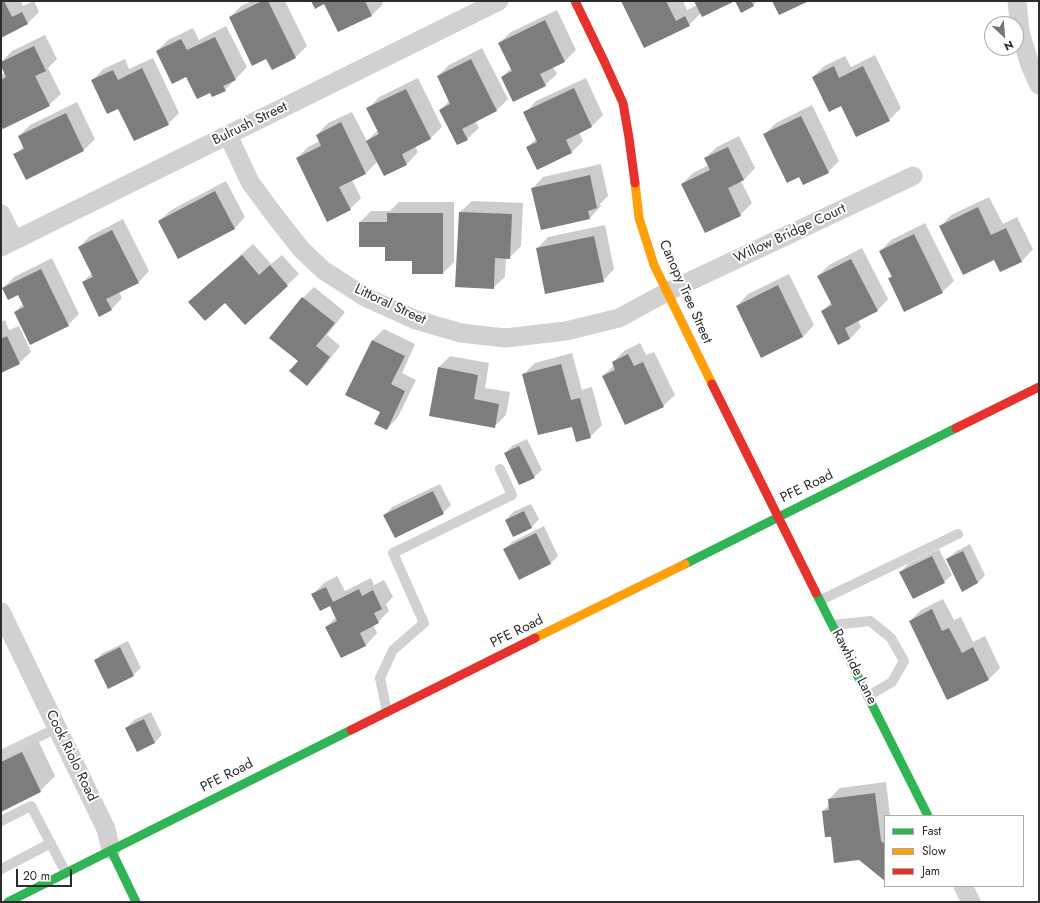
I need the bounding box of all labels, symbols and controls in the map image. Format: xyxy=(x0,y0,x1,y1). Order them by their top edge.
north arrow xyxy=(984,16,1024,56)
text: N xyxy=(1001,37,1016,55)
street label: Bulrush Street xyxy=(210,99,290,149)
street label: Willow Bridge Court xyxy=(731,201,849,267)
street label: Canopy Tree Street xyxy=(655,238,715,346)
street label: Littoral Street xyxy=(352,281,428,329)
street label: PFE Road xyxy=(778,467,836,507)
street label: PFE Road xyxy=(488,612,546,652)
street label: Rawhide Lane xyxy=(828,627,880,707)
street label: Cook Riolo Road xyxy=(42,708,100,804)
street label: PFE Road xyxy=(198,756,256,796)
legend xyxy=(884,815,1024,887)
text: Fast xyxy=(922,822,941,840)
text: Slow xyxy=(922,842,946,860)
scale bar xyxy=(18,861,74,887)
text: Jam xyxy=(922,862,940,880)
text: 20 m xyxy=(23,867,50,885)

